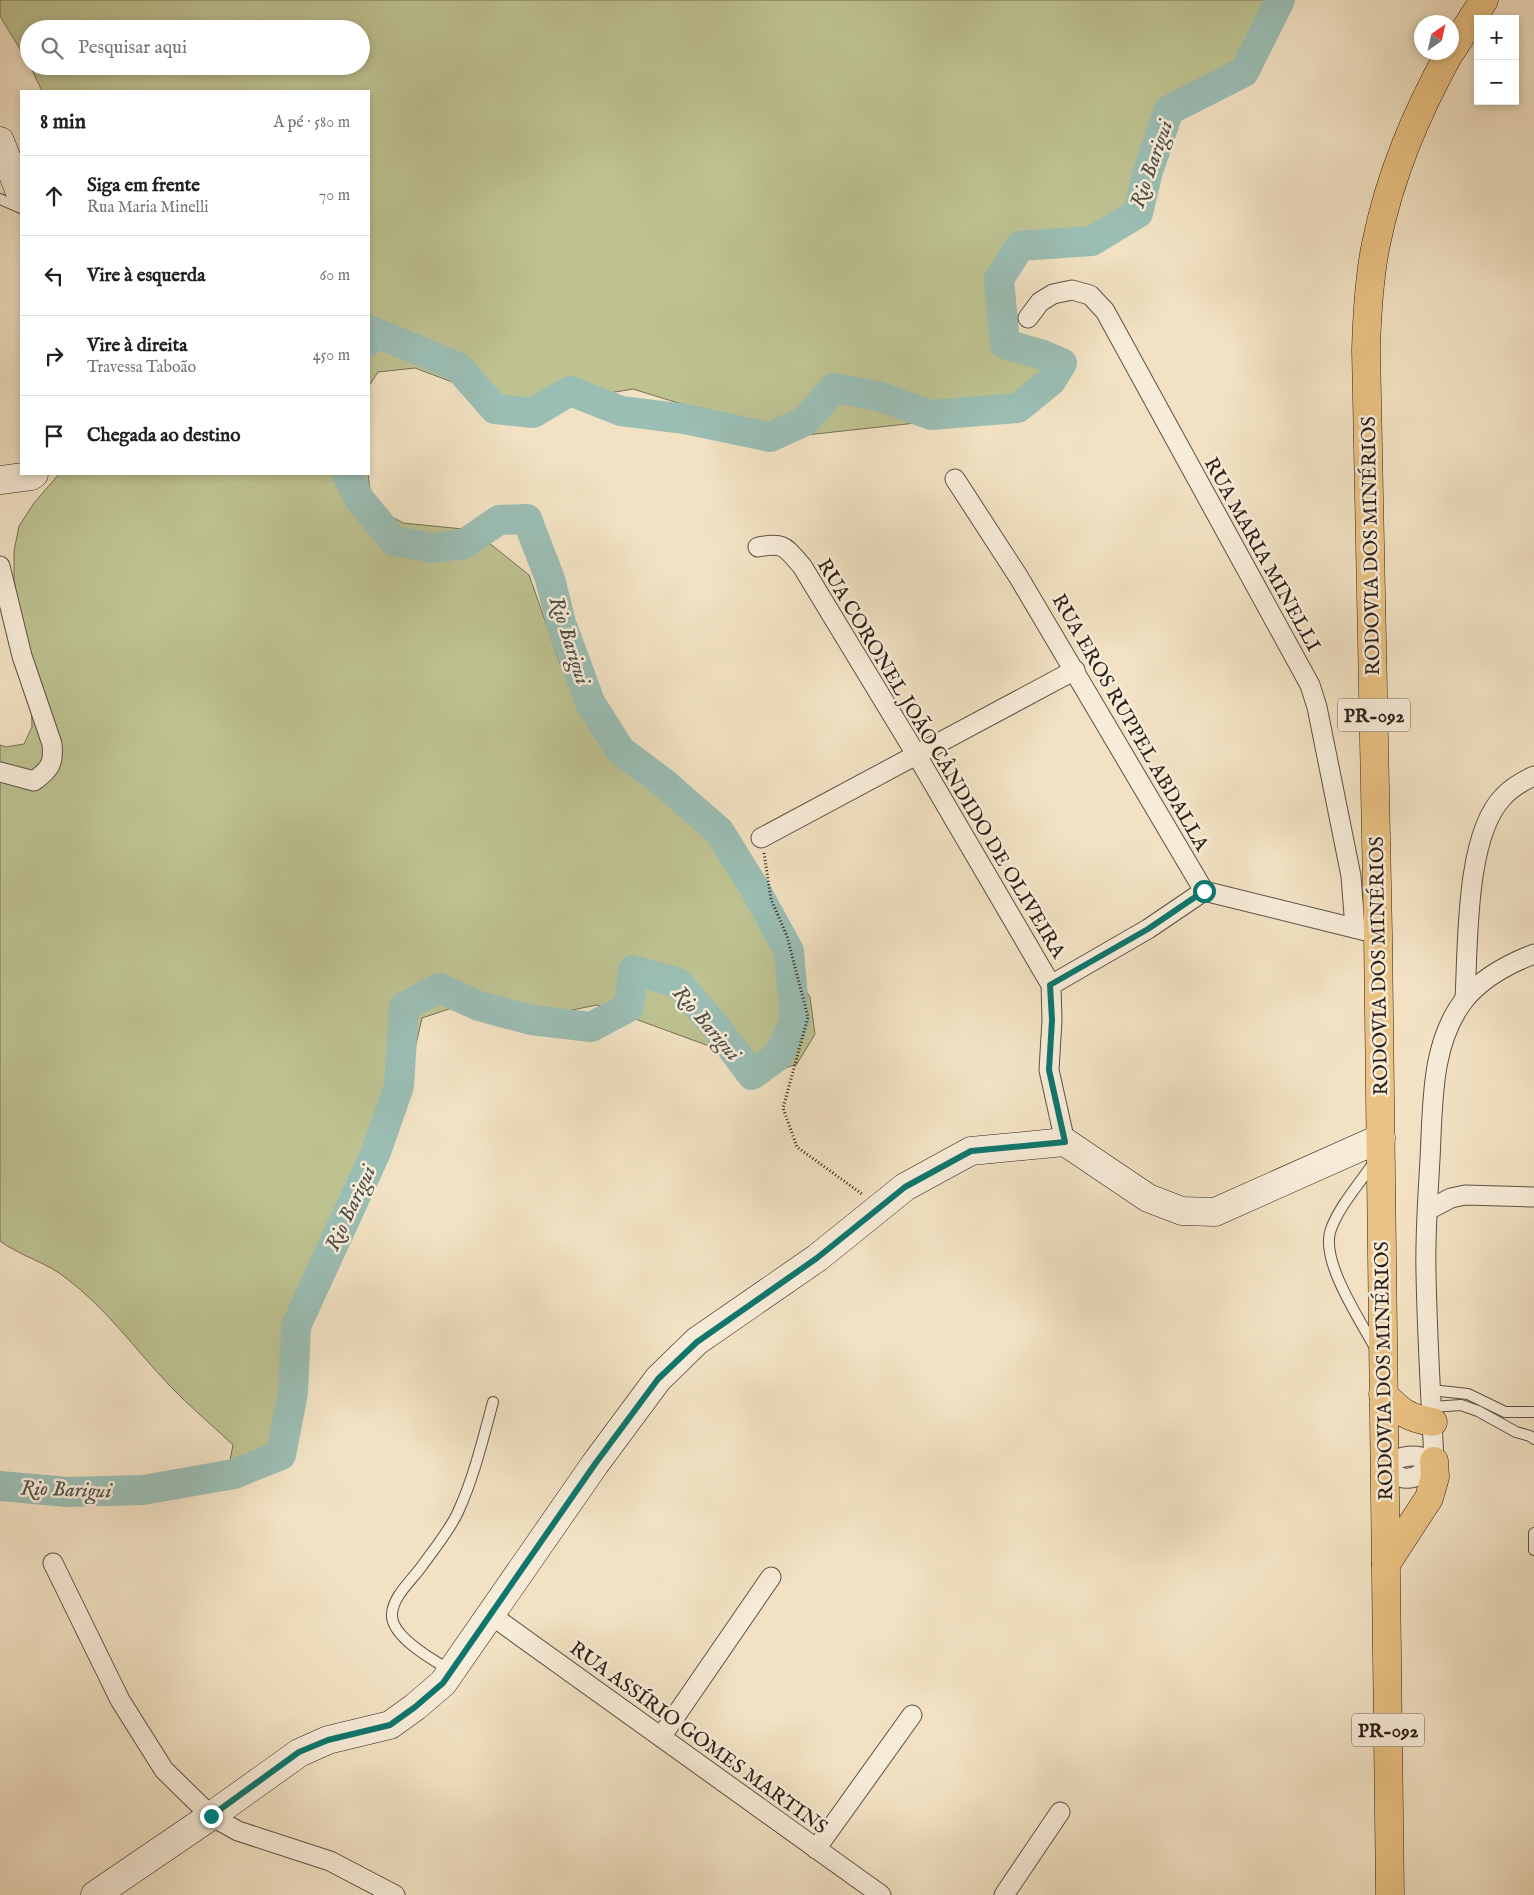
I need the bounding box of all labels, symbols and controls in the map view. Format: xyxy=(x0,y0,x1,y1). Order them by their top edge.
north arrow xyxy=(1414,15,1459,60)
map controls xyxy=(1474,15,1519,105)
button: + xyxy=(1474,15,1519,60)
search box xyxy=(20,20,370,75)
icon: search xyxy=(38,34,66,62)
text: Pesquisar aqui xyxy=(78,36,187,60)
button: − xyxy=(1474,60,1519,105)
text: 8 min xyxy=(40,109,86,136)
text: A pé · 580 m xyxy=(273,113,350,133)
water label: Rio Barigui xyxy=(1125,115,1181,212)
text: Siga em frente xyxy=(87,174,200,198)
icon: ahead xyxy=(40,182,68,210)
text: 70 m xyxy=(319,186,350,206)
text: Rua Maria Minelli xyxy=(87,198,209,218)
icon: left xyxy=(40,262,68,290)
text: Vire à esquerda xyxy=(87,264,205,288)
text: 60 m xyxy=(320,266,350,286)
text: Vire à direita xyxy=(87,334,187,358)
icon: right xyxy=(40,342,68,370)
text: 450 m xyxy=(313,346,350,366)
text: Travessa Taboão xyxy=(87,358,196,378)
street label: RODOVIA DOS MINÉRIOS xyxy=(1357,416,1386,676)
icon: arrive xyxy=(40,422,68,450)
text: Chegada ao destino xyxy=(87,424,240,448)
street label: RUA MARIA MINELLI xyxy=(1198,453,1326,656)
street label: RUA CORONEL JOÃO CÂNDIDO DE OLIVEIRA xyxy=(811,554,1071,964)
street label: RUA EROS RUPPEL ABDALLA xyxy=(1046,590,1214,856)
water label: Rio Barigui xyxy=(542,593,596,690)
road number: PR-092 xyxy=(1338,698,1410,732)
street label: RODOVIA DOS MINÉRIOS xyxy=(1365,836,1394,1096)
route start xyxy=(1193,880,1216,903)
water label: Rio Barigui xyxy=(666,981,747,1069)
water label: Rio Barigui xyxy=(320,1160,384,1256)
street label: RODOVIA DOS MINÉRIOS xyxy=(1370,1241,1399,1501)
water label: Rio Barigui xyxy=(20,1475,114,1506)
street label: RUA ASSÍRIO GOMES MARTINS xyxy=(564,1636,832,1840)
road number: PR-092 xyxy=(1352,1714,1424,1746)
route end xyxy=(200,1805,223,1828)

